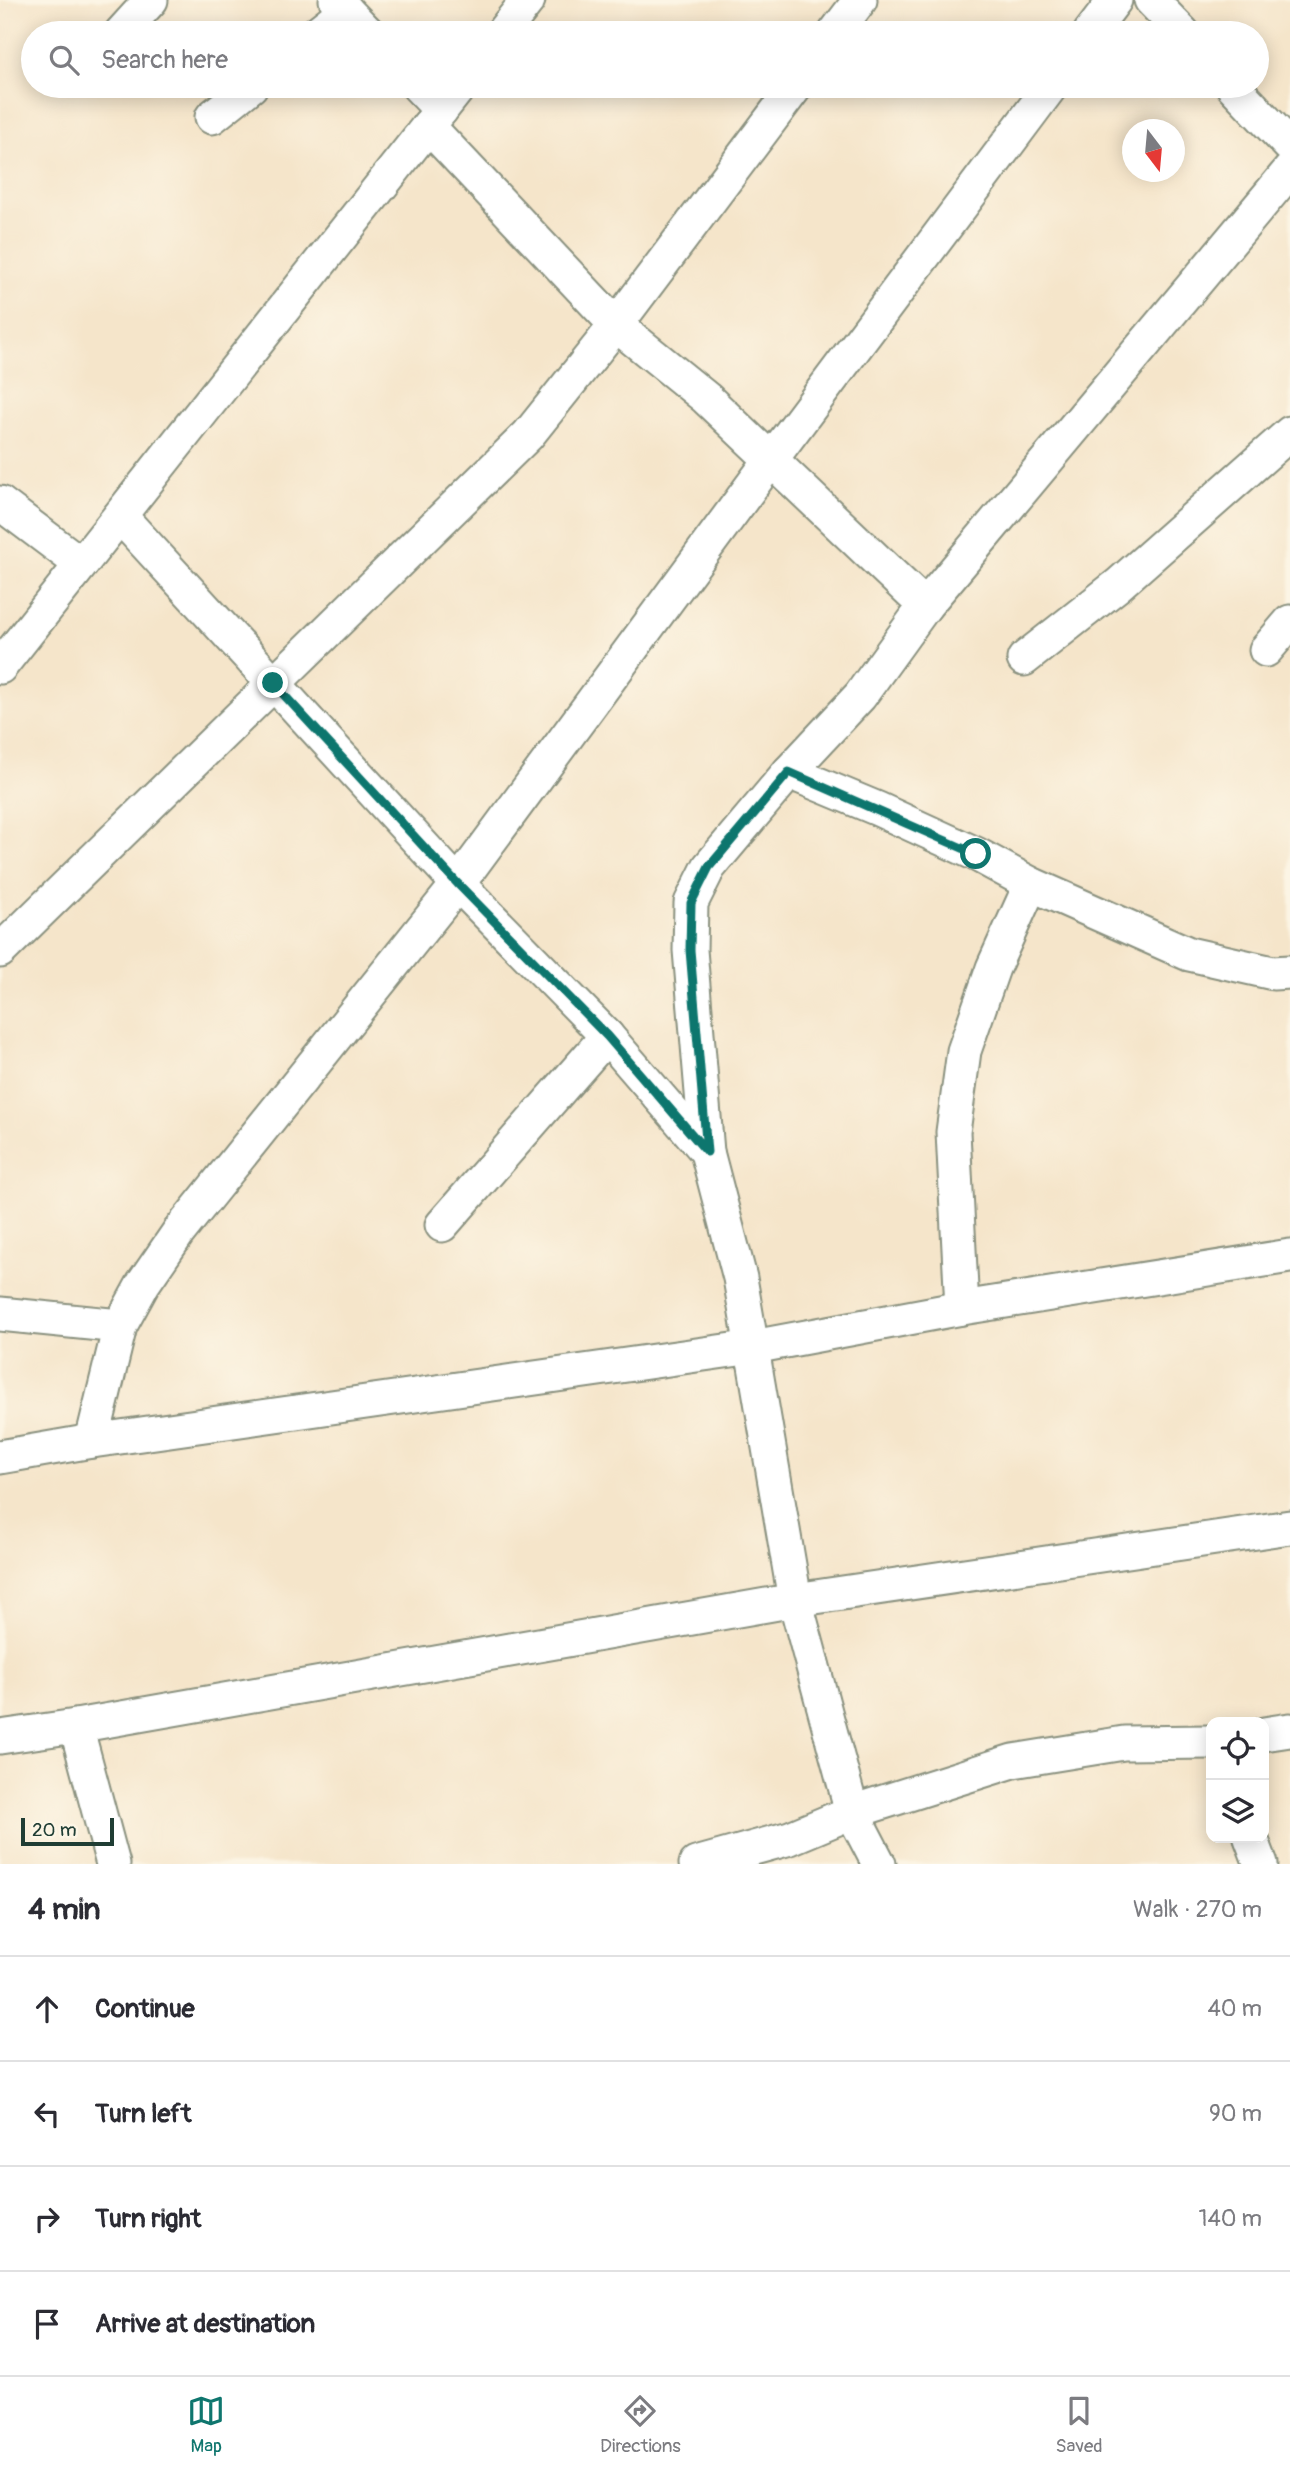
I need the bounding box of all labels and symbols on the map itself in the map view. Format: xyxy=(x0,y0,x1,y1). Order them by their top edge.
north arrow xyxy=(1122,119,1185,182)
route end xyxy=(257,667,288,698)
route start xyxy=(960,838,991,869)
scale bar xyxy=(21,1815,114,1847)

